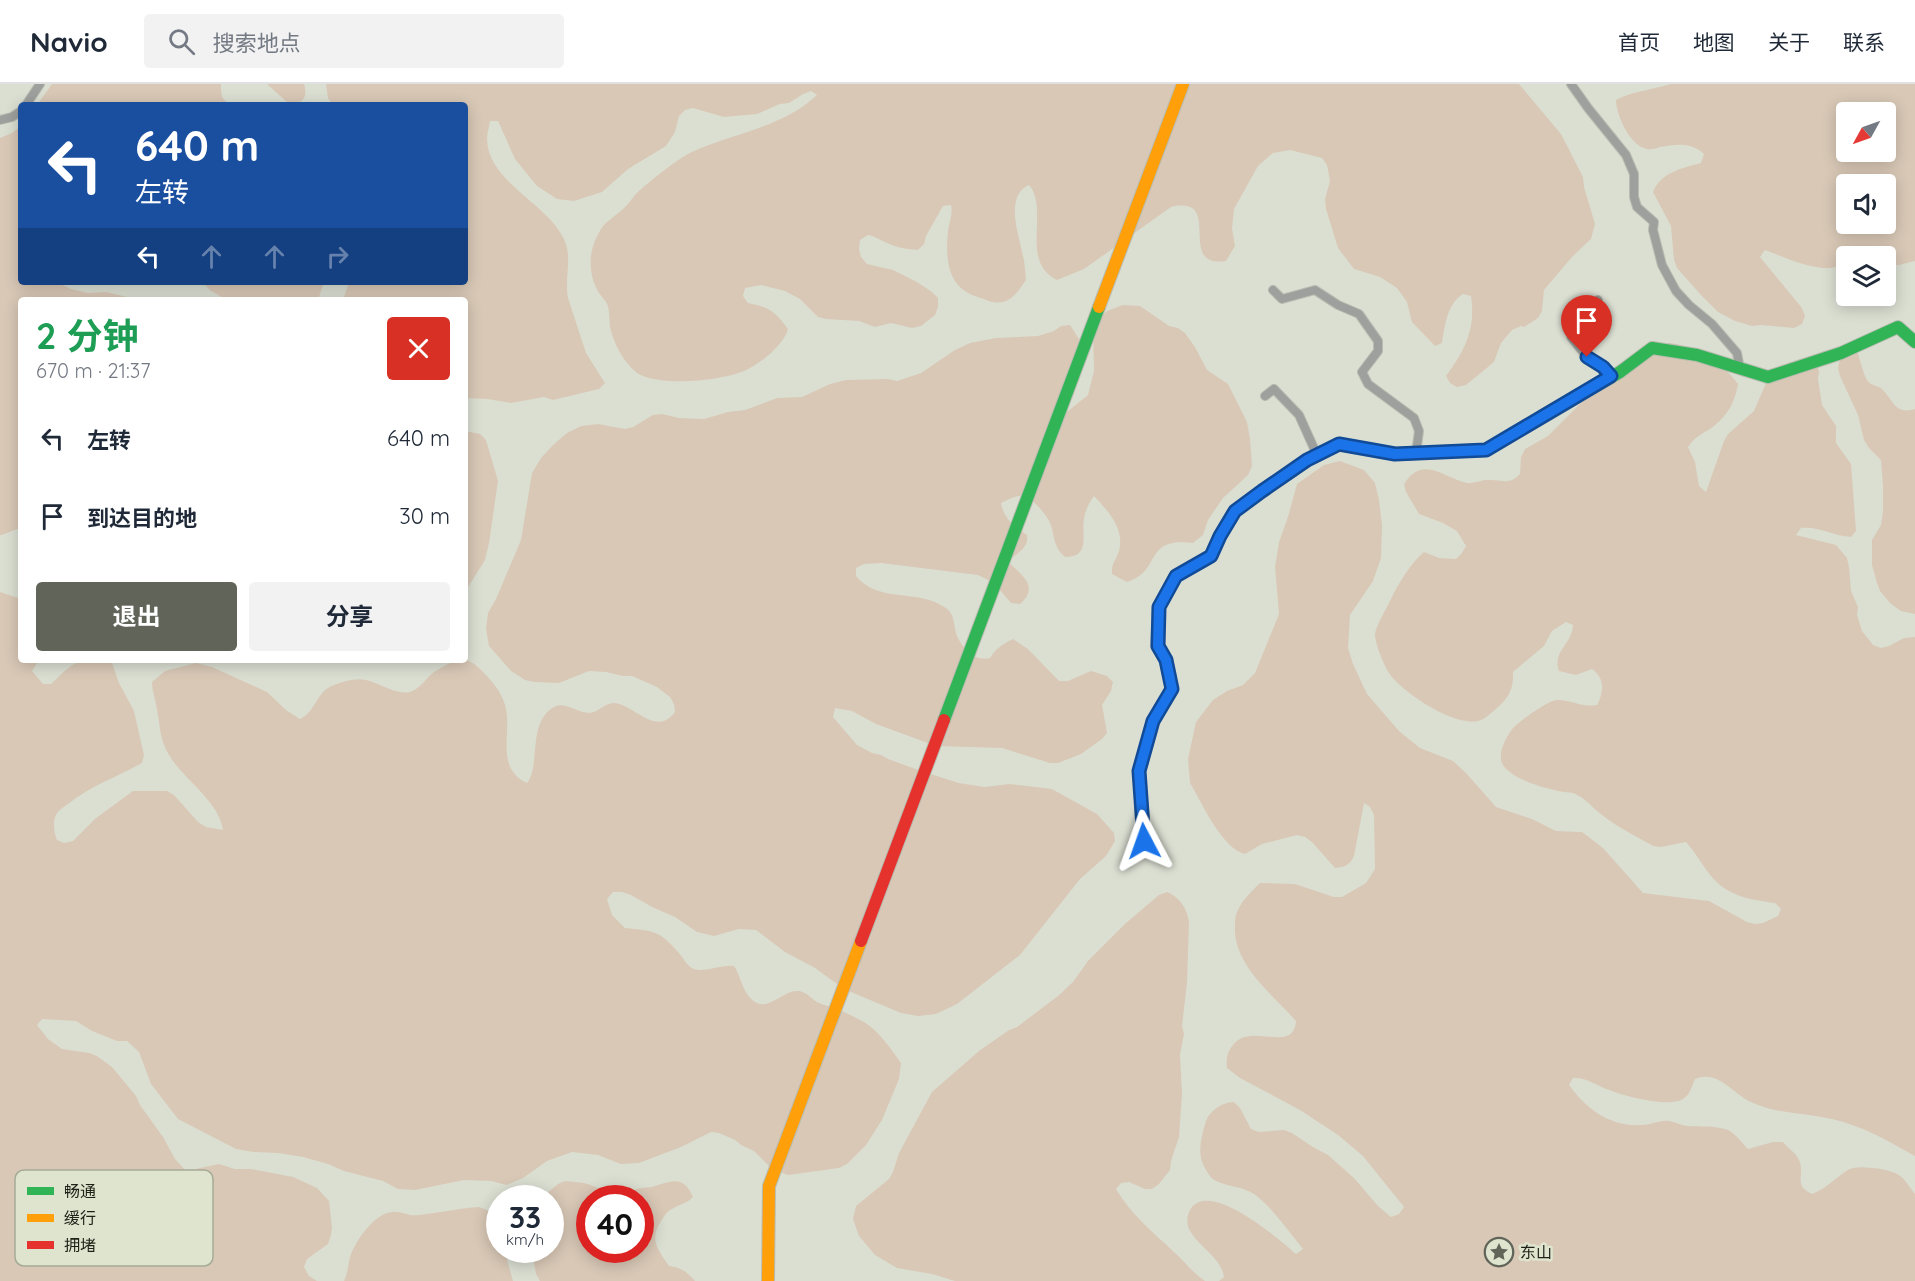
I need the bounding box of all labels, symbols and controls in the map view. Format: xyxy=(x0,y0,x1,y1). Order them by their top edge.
search box xyxy=(144,14,564,68)
text: Navio xyxy=(30,24,108,59)
icon: search xyxy=(165,25,198,58)
text: 搜索地点 xyxy=(213,29,301,57)
text: 首页 xyxy=(1618,29,1660,55)
text: 地图 xyxy=(1693,29,1735,55)
text: 关于 xyxy=(1768,29,1810,55)
text: 联系 xyxy=(1843,29,1885,55)
north arrow xyxy=(1836,102,1896,162)
map controls xyxy=(1836,102,1896,306)
text: 640 m xyxy=(135,119,259,172)
icon: left xyxy=(36,126,114,204)
button: sound xyxy=(1836,174,1896,234)
text: 左转 xyxy=(135,175,189,209)
icon: left xyxy=(132,240,165,273)
icon: ahead xyxy=(195,240,228,273)
icon: ahead xyxy=(258,240,291,273)
icon: right xyxy=(321,240,354,273)
button: layers xyxy=(1836,246,1896,306)
pin xyxy=(1561,295,1612,357)
icon: arrive xyxy=(1570,304,1603,337)
text: 2 分钟 xyxy=(36,313,139,358)
button: close xyxy=(387,317,450,380)
text: 670 m · 21:37 xyxy=(36,358,150,383)
icon: left xyxy=(36,422,69,455)
text: 640 m xyxy=(387,424,450,452)
text: 左转 xyxy=(87,426,131,454)
icon: arrive xyxy=(36,500,69,533)
text: 30 m xyxy=(399,502,450,530)
text: 到达目的地 xyxy=(87,504,197,532)
button: 退出 xyxy=(36,582,237,651)
button: 分享 xyxy=(249,582,450,651)
position arrow xyxy=(1112,809,1176,873)
legend xyxy=(15,1170,213,1266)
text: 畅通 xyxy=(64,1181,96,1201)
speed limit sign: 40 xyxy=(576,1185,654,1263)
text: 33 xyxy=(509,1198,541,1236)
text: 缓行 xyxy=(64,1208,96,1228)
text: km/h xyxy=(506,1230,544,1249)
text: 拥堵 xyxy=(64,1235,96,1255)
place icon: 东山 xyxy=(1483,1236,1515,1268)
place label: 东山 xyxy=(1520,1242,1552,1262)

